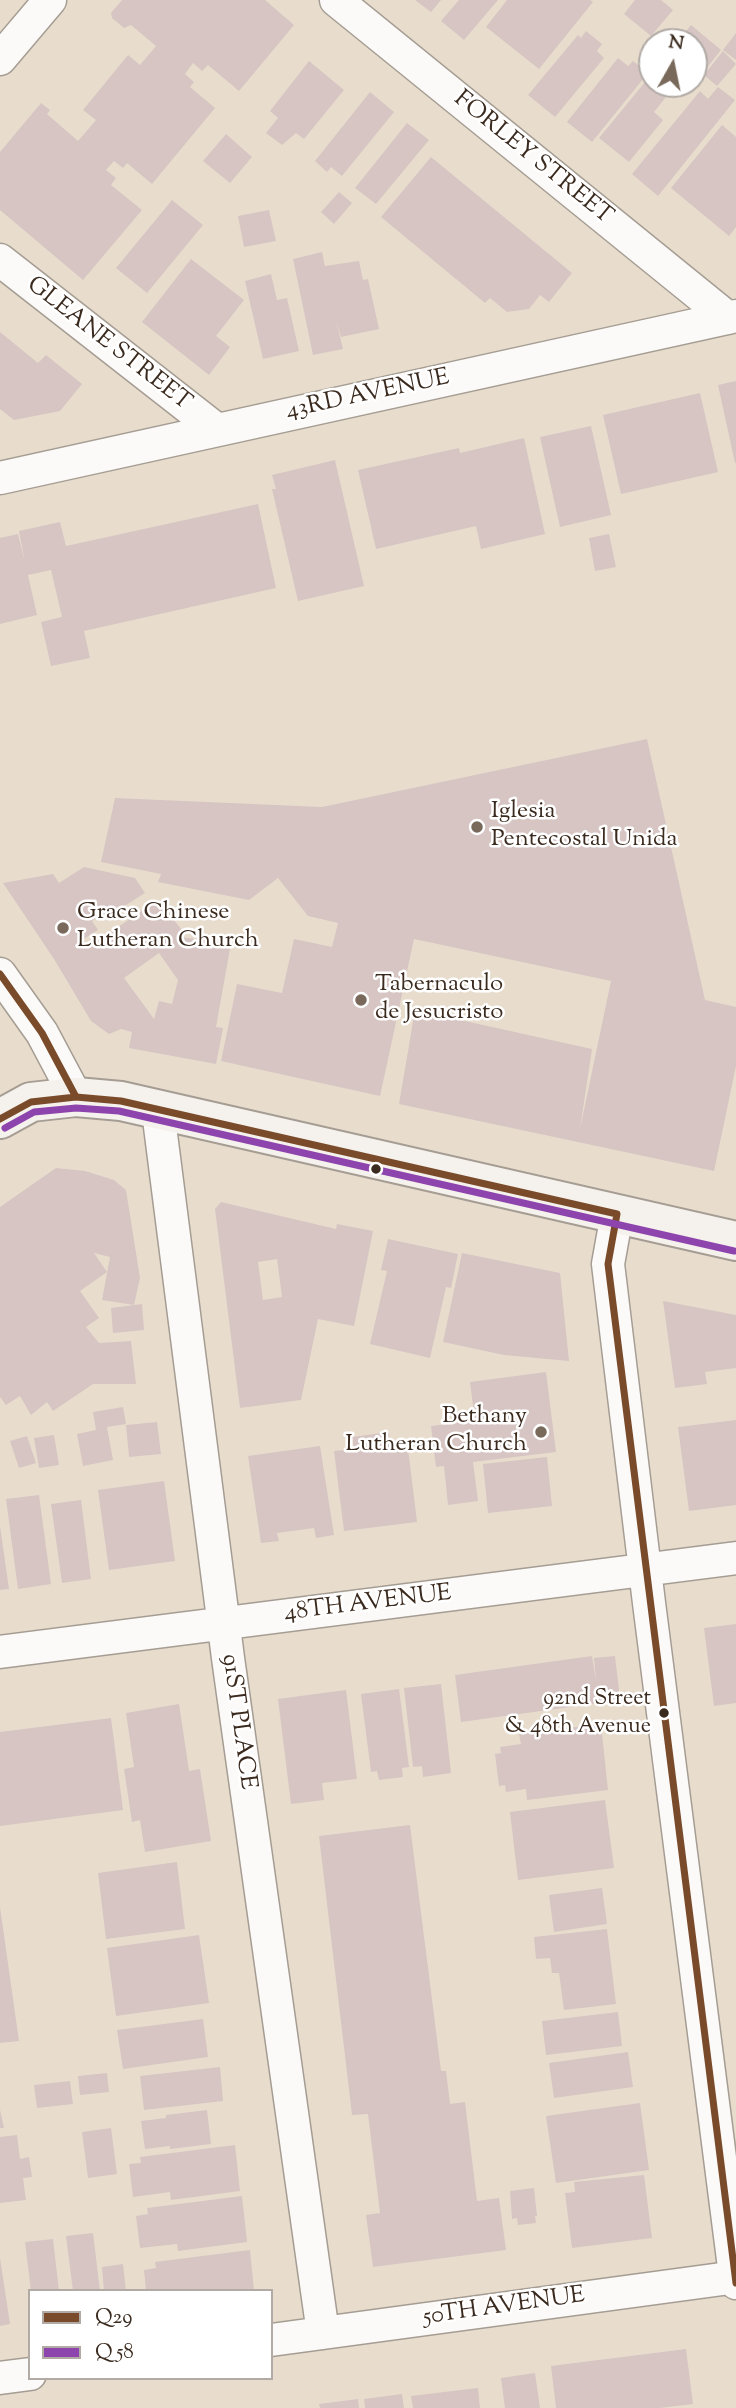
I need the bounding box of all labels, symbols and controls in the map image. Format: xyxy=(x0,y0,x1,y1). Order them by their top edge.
north arrow xyxy=(638,28,708,98)
text: N xyxy=(666,29,686,58)
street label: FORLEY STREET xyxy=(447,86,617,232)
street label: GLEANE STREET xyxy=(20,272,196,418)
street label: 43RD AVENUE xyxy=(284,365,452,427)
place label: Iglesia Pentecostal Unida xyxy=(491,799,678,855)
marker: Iglesia Pentecostal Unida xyxy=(469,819,485,835)
place label: Grace Chinese Lutheran Church xyxy=(77,900,259,956)
marker: Grace Chinese Lutheran Church xyxy=(55,920,71,936)
place label: Tabernaculo de Jesucristo xyxy=(375,972,503,1028)
marker: Tabernaculo de Jesucristo xyxy=(353,992,369,1008)
unlabelled marker xyxy=(369,1162,383,1176)
place label: Bethany Lutheran Church xyxy=(345,1404,527,1460)
marker: Bethany Lutheran Church xyxy=(533,1424,549,1440)
street label: 48TH AVENUE xyxy=(283,1580,453,1630)
street label: 91ST PLACE xyxy=(213,1653,261,1791)
place label: 92nd Street & 48th Avenue xyxy=(505,1687,651,1738)
marker: 92nd Street & 48th Avenue xyxy=(657,1706,671,1720)
street label: 50TH AVENUE xyxy=(421,2282,587,2334)
legend xyxy=(28,2289,273,2380)
text: Q29 xyxy=(95,2303,132,2333)
text: Q58 xyxy=(95,2338,134,2368)

